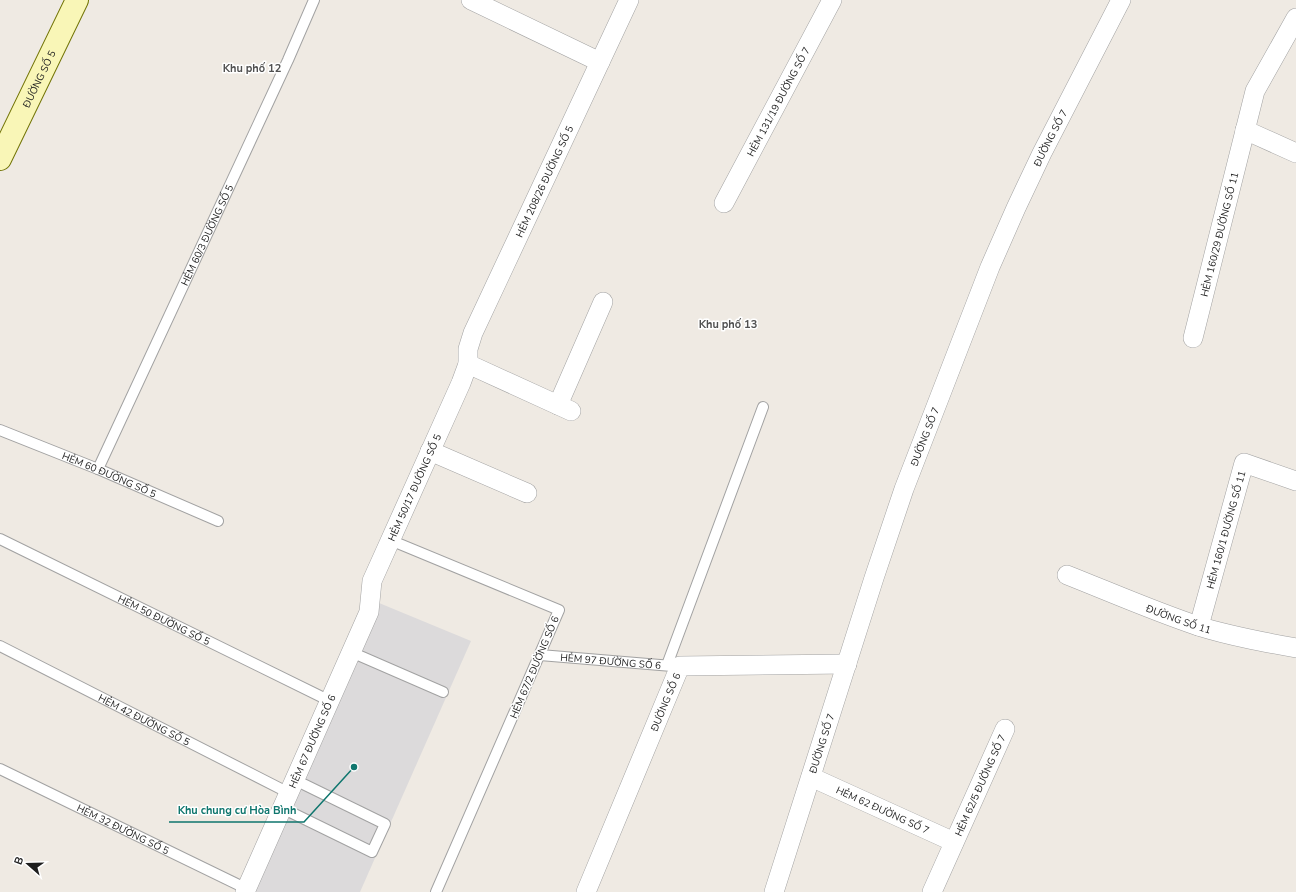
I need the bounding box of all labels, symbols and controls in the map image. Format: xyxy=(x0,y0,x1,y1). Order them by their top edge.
street label: HẺM 131/19 ĐƯỜNG SỐ 7 xyxy=(744,45,814,159)
street label: ĐƯỜNG SỐ 5 xyxy=(19,48,60,111)
district label: Khu phố 12 xyxy=(223,61,282,76)
street label: ĐƯỜNG SỐ 7 xyxy=(1030,107,1071,170)
street label: HẺM 208/26 ĐƯỜNG SỐ 5 xyxy=(513,123,577,240)
street label: HẺM 160/29 ĐƯỜNG SỐ 11 xyxy=(1198,171,1242,298)
street label: HẺM 60/3 ĐƯỜNG SỐ 5 xyxy=(178,183,237,288)
district label: Khu phố 13 xyxy=(699,317,757,332)
street label: ĐƯỜNG SỐ 7 xyxy=(907,405,943,469)
street label: HẺM 50/17 ĐƯỜNG SỐ 5 xyxy=(385,432,445,544)
street label: HẺM 60 ĐƯỜNG SỐ 5 xyxy=(60,449,158,501)
street label: HẺM 160/1 ĐƯỜNG SỐ 11 xyxy=(1204,469,1250,591)
street label: HẺM 50 ĐƯỜNG SỐ 5 xyxy=(115,592,212,649)
street label: ĐƯỜNG SỐ 11 xyxy=(1143,601,1213,638)
street label: HẺM 67/2 ĐƯỜNG SỐ 6 xyxy=(506,614,563,721)
street label: HẺM 97 ĐƯỜNG SỐ 6 xyxy=(560,651,662,673)
street label: ĐƯỜNG SỐ 6 xyxy=(647,671,684,734)
street label: HẺM 42 ĐƯỜNG SỐ 5 xyxy=(96,691,192,750)
street label: HẺM 67 ĐƯỜNG SỐ 6 xyxy=(286,692,340,791)
street label: ĐƯỜNG SỐ 7 xyxy=(806,712,838,776)
street label: HẺM 62/5 ĐƯỜNG SỐ 7 xyxy=(952,733,1010,839)
street label: HẺM 62 ĐƯỜNG SỐ 7 xyxy=(834,783,931,838)
callout: Khu chung cư Hòa Bình xyxy=(169,799,304,822)
street label: HẺM 32 ĐƯỜNG SỐ 5 xyxy=(74,801,171,858)
text: Khu chung cư Hòa Bình xyxy=(178,803,296,818)
north arrow xyxy=(8,844,48,884)
text: B xyxy=(11,855,27,867)

